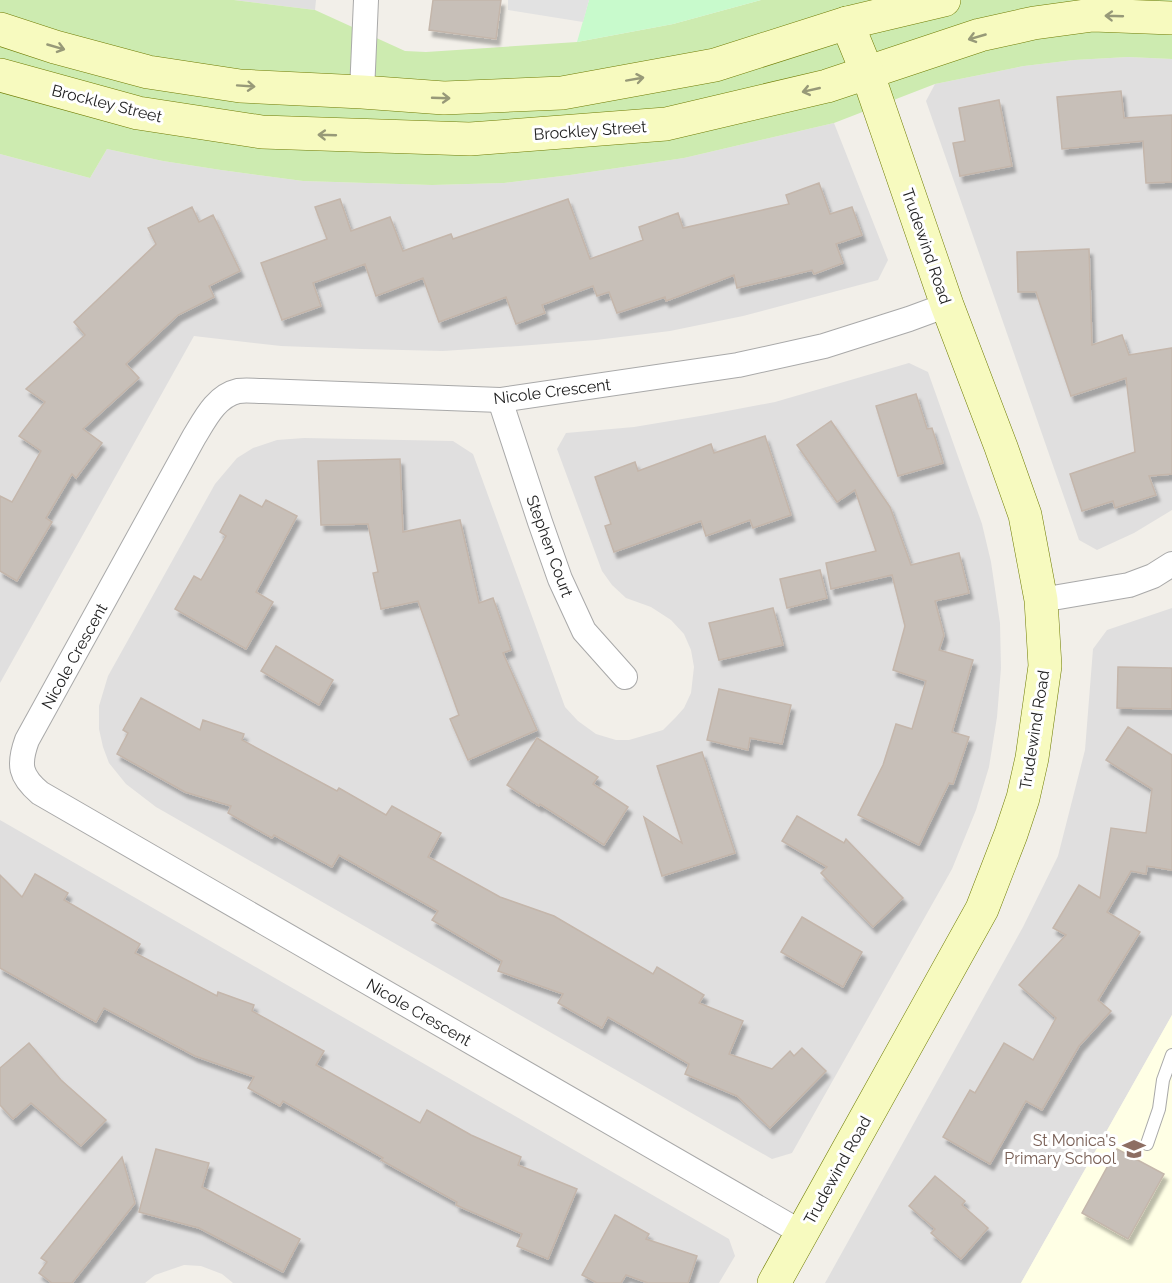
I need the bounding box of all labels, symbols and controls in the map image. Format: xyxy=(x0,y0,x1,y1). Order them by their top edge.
one-way arrow xyxy=(1104,10,1124,22)
one-way arrow xyxy=(968,32,987,43)
one-way arrow xyxy=(46,42,65,53)
one-way arrow xyxy=(624,74,644,85)
one-way arrow xyxy=(236,80,256,91)
street label: Brockley Street xyxy=(50,81,165,127)
one-way arrow xyxy=(802,84,821,96)
one-way arrow xyxy=(430,92,450,103)
street label: Brockley Street xyxy=(533,117,648,144)
one-way arrow xyxy=(317,129,337,141)
street label: Trudewind Road xyxy=(898,186,955,306)
street label: Nicole Crescent xyxy=(492,375,612,408)
street label: Stephen Court xyxy=(522,493,577,600)
street label: Nicole Crescent xyxy=(38,599,112,712)
street label: Trudewind Road xyxy=(1016,669,1053,791)
street label: Nicole Crescent xyxy=(363,975,475,1050)
street label: Trudewind Road xyxy=(800,1113,875,1228)
place label: St Monica's Primary School xyxy=(1004,1131,1117,1168)
school or university icon: St Monica's Primary School xyxy=(1121,1136,1147,1162)

